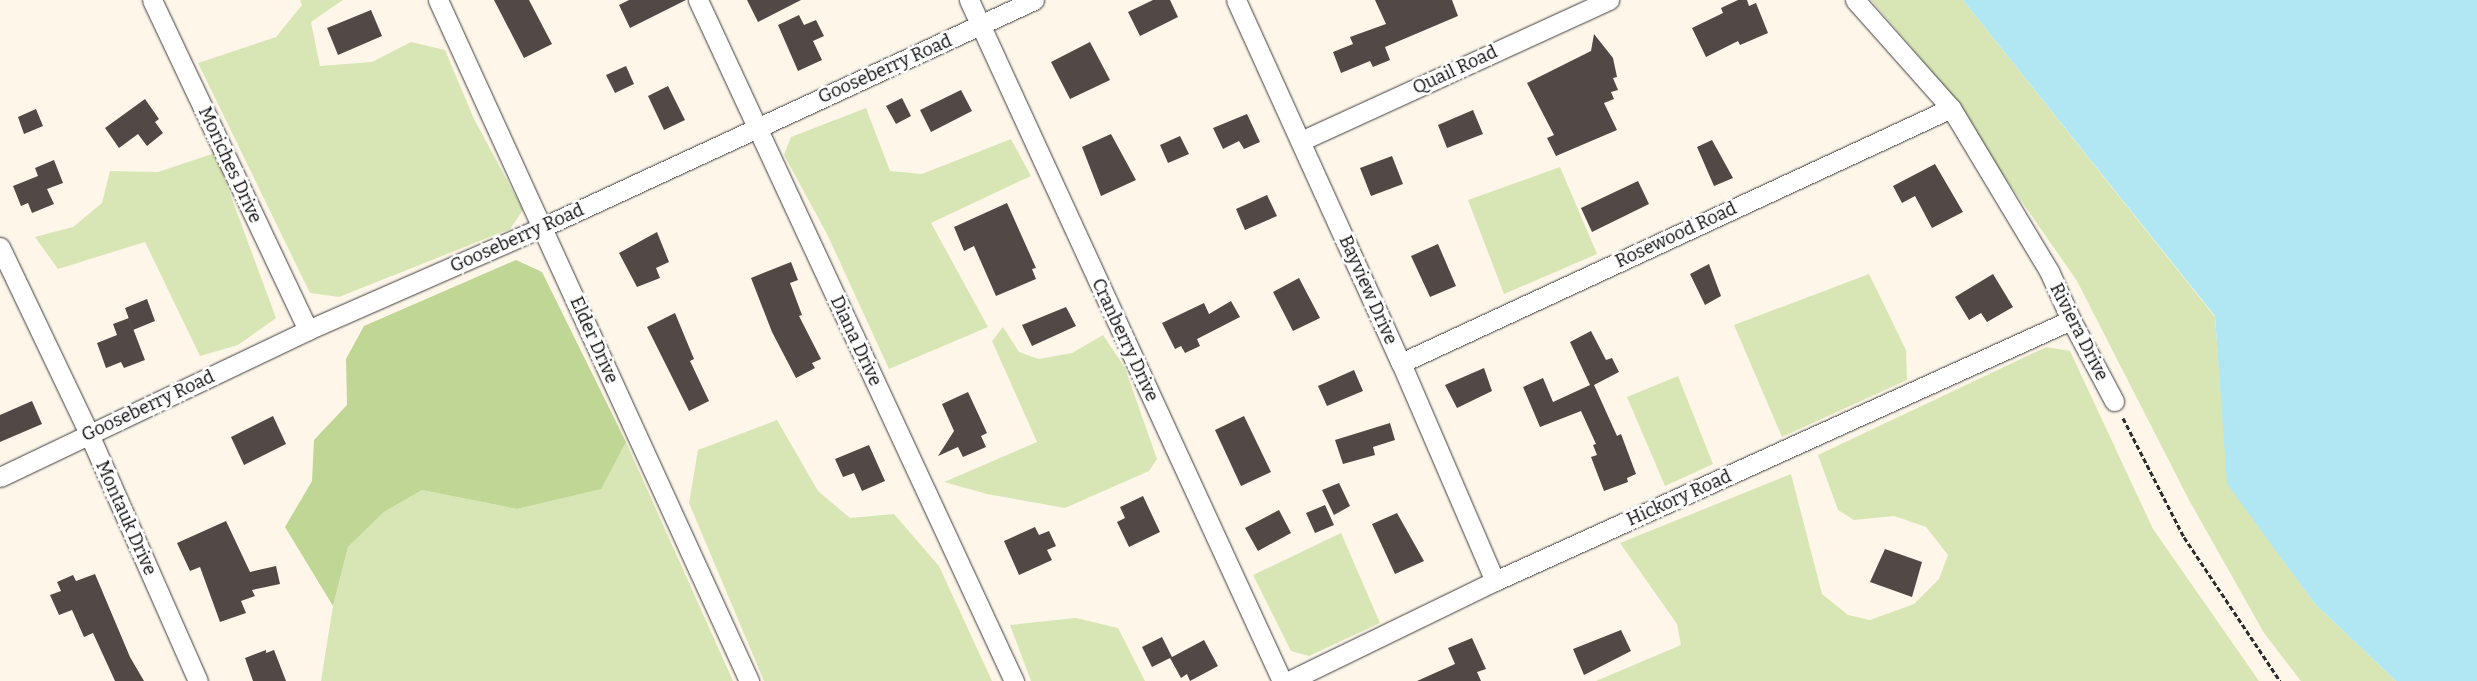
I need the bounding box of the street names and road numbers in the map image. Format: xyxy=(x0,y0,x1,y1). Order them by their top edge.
street label: Gooseberry Road xyxy=(815,30,955,108)
street label: Quail Road xyxy=(1409,41,1501,99)
street label: Moriches Drive xyxy=(194,103,266,227)
street label: Rosewood Road xyxy=(1612,197,1740,273)
street label: Gooseberry Road xyxy=(447,199,587,277)
street label: Bayview Drive xyxy=(1334,232,1402,348)
street label: Cranberry Drive xyxy=(1087,275,1163,405)
street label: Riviera Drive xyxy=(2045,280,2113,384)
street label: Elder Drive xyxy=(565,293,623,387)
street label: Diana Drive xyxy=(826,293,886,389)
street label: Gooseberry Road xyxy=(78,366,218,446)
street label: Montauk Drive xyxy=(91,457,161,579)
street label: Hickory Road xyxy=(1623,465,1735,531)

